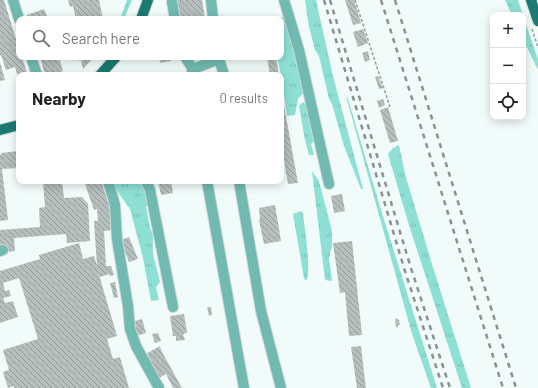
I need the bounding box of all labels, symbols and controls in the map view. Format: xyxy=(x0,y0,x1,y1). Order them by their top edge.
map controls xyxy=(490,12,526,120)
button: + xyxy=(490,12,526,48)
search box xyxy=(16,16,284,60)
icon: search xyxy=(30,27,52,49)
text: Search here xyxy=(62,29,140,47)
button: − xyxy=(490,48,526,84)
button: locate xyxy=(490,84,526,120)
text: Nearby xyxy=(32,88,86,108)
text: 0 results xyxy=(219,90,268,106)

